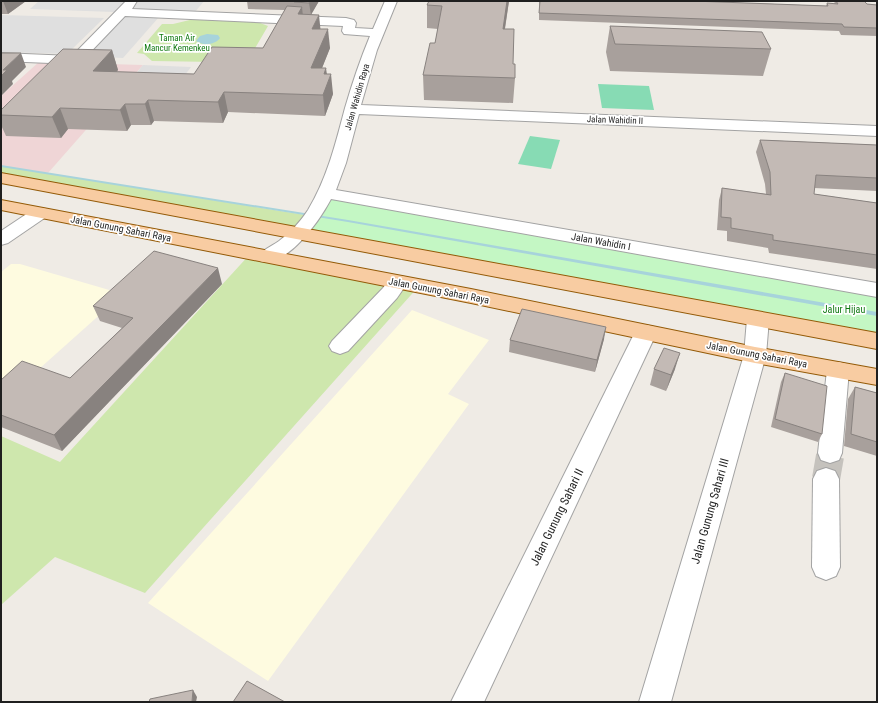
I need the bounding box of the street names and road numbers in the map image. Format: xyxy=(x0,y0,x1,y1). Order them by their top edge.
street label: Jalan Wahidin Raya xyxy=(343,63,371,131)
street label: Jalan Wahidin II xyxy=(587,114,643,126)
street label: Jalan Gunung Sahari Raya xyxy=(70,213,172,244)
street label: Jalan Wahidin I xyxy=(570,231,631,252)
street label: Jalan Gunung Sahari Raya xyxy=(388,275,490,306)
street label: Jalan Gunung Sahari Raya xyxy=(706,339,808,370)
street label: Jalan Gunung Sahari III xyxy=(688,457,732,565)
street label: Jalan Gunung Sahari II xyxy=(527,466,587,568)

